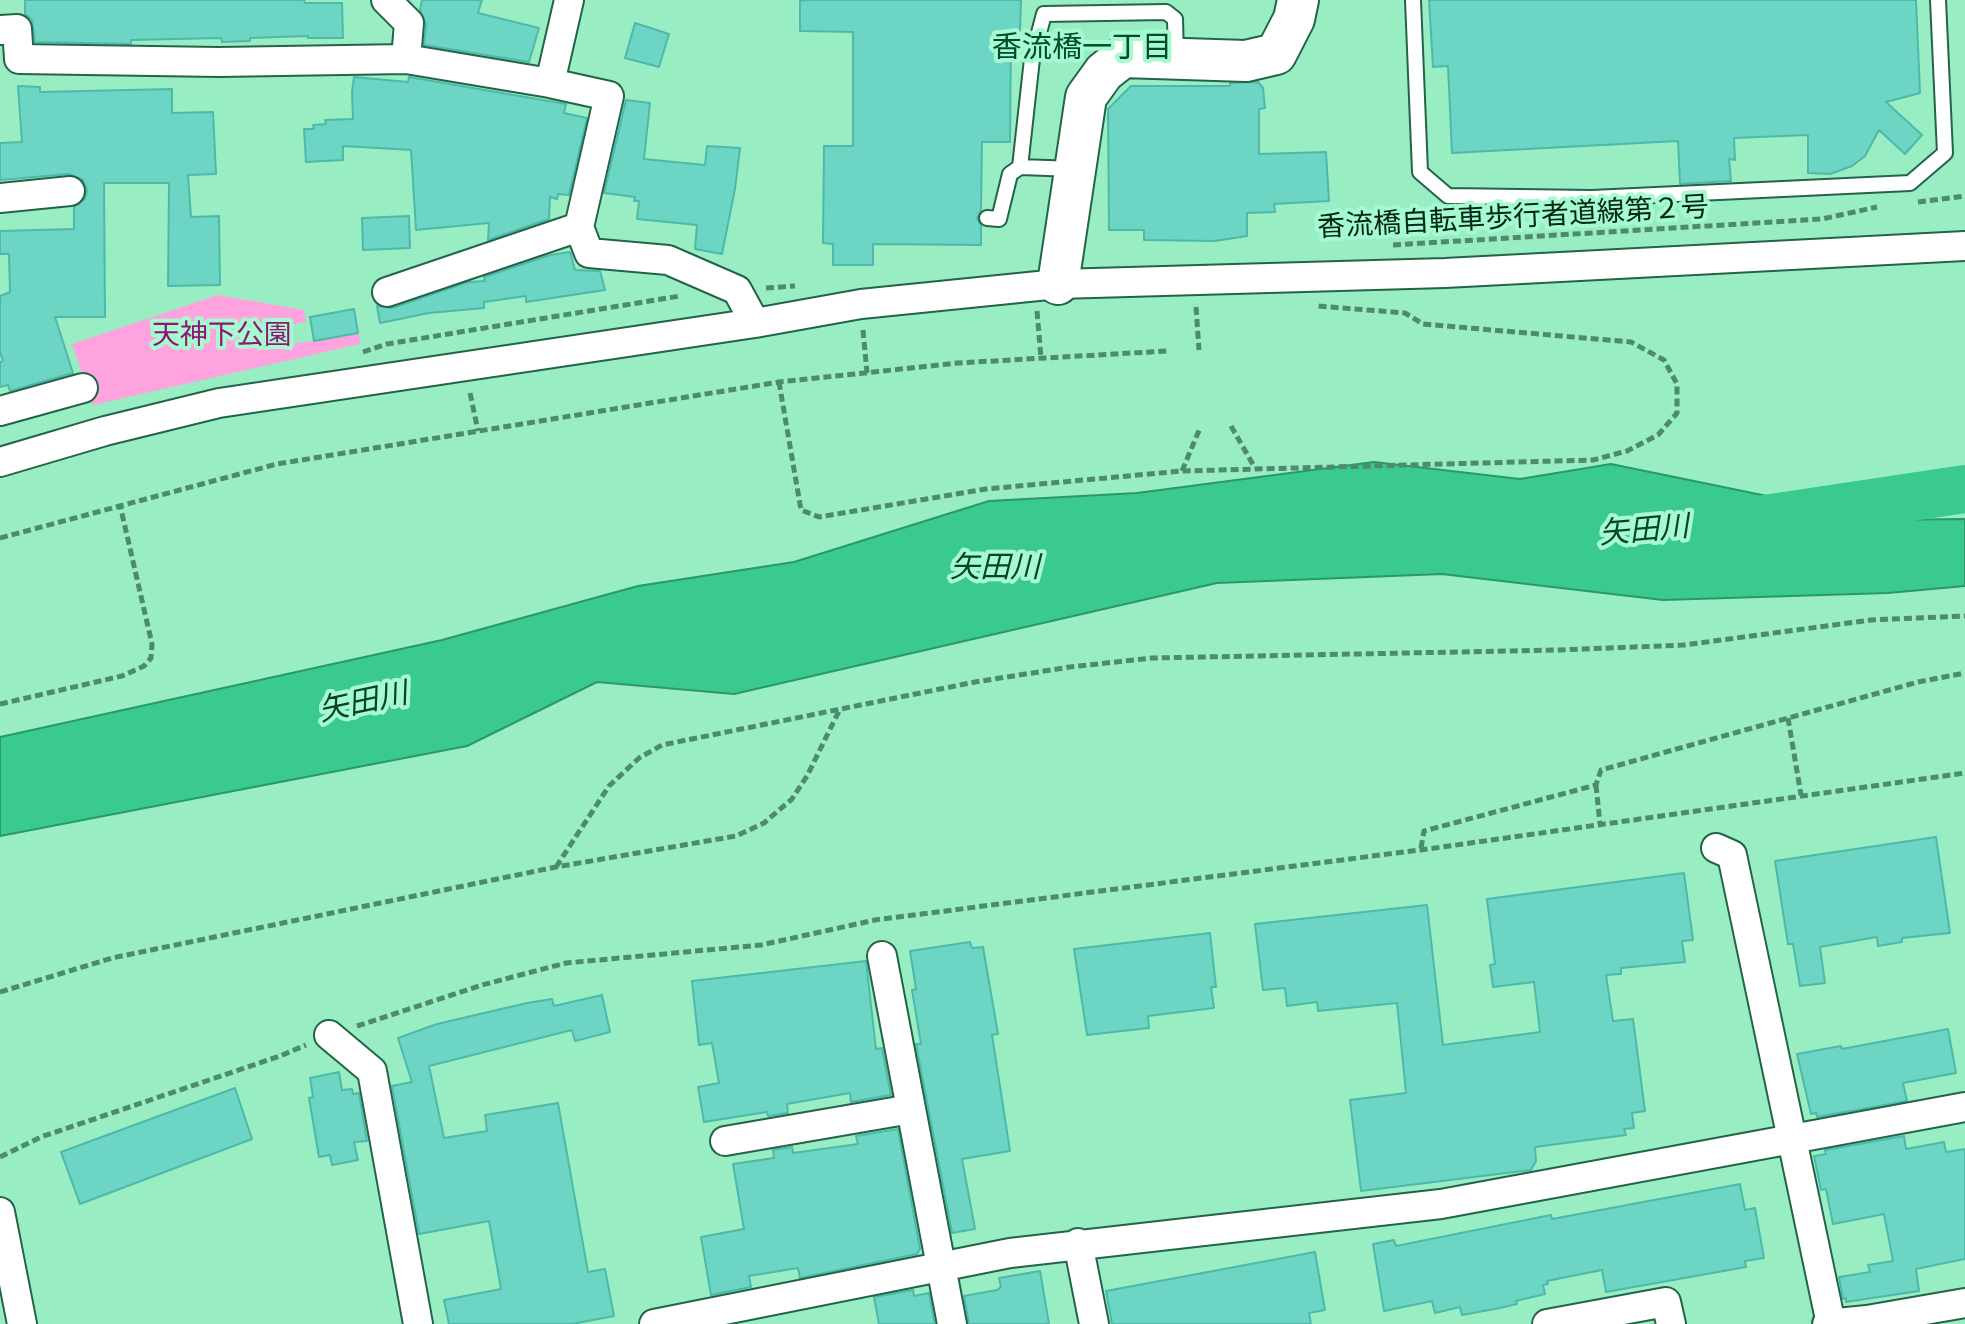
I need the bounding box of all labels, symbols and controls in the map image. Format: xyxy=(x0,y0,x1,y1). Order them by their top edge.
district label: 香流橋一丁目 xyxy=(992,29,1172,65)
street label: 香流橋自転車歩行者道線第２号 xyxy=(1316,190,1710,244)
park label: 天神下公園 xyxy=(152,318,292,352)
water label: 矢田川 xyxy=(1598,508,1690,552)
water label: 矢田川 xyxy=(950,549,1040,585)
water label: 矢田川 xyxy=(315,675,411,729)

